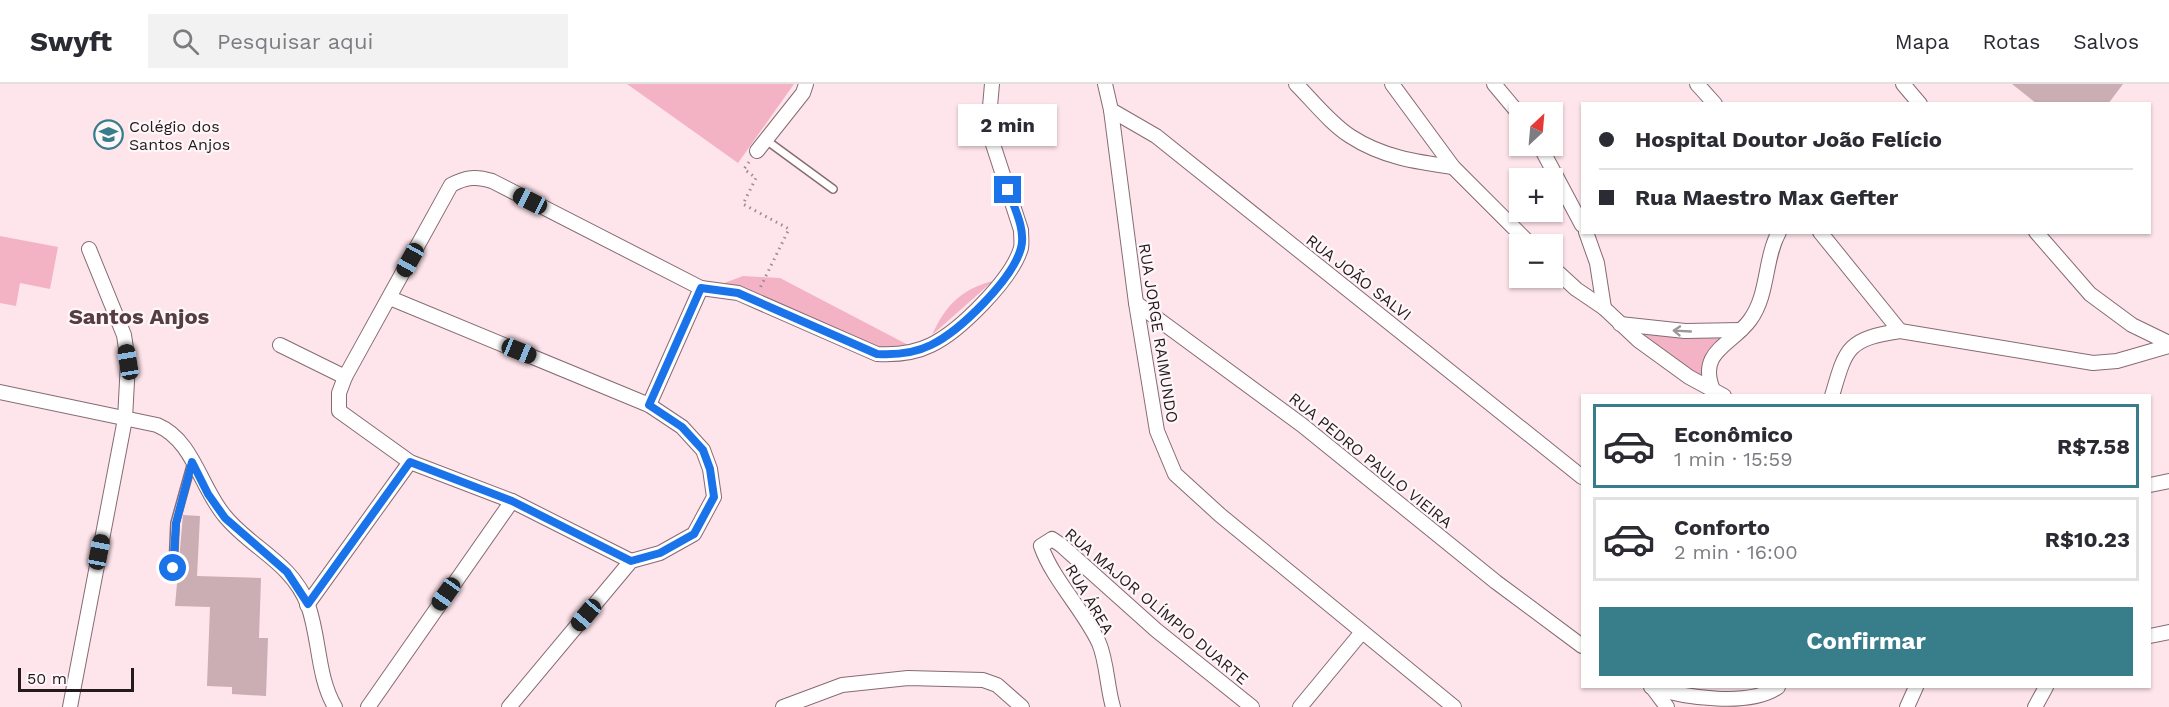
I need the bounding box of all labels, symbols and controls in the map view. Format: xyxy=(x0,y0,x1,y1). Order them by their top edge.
search box xyxy=(148,14,568,68)
text: Swyft xyxy=(30,25,112,58)
icon: search xyxy=(169,25,202,58)
text: Pesquisar aqui xyxy=(217,29,373,54)
text: Mapa xyxy=(1895,29,1949,54)
text: Rotas xyxy=(1982,29,2040,54)
text: Salvos xyxy=(2073,29,2139,54)
north arrow xyxy=(1509,102,1563,156)
map controls xyxy=(1509,102,1563,288)
callout: 2 min xyxy=(958,103,1058,145)
text: 2 min xyxy=(980,113,1035,137)
place label: Colégio dos Santos Anjos xyxy=(129,117,230,154)
school or university icon: Colégio dos Santos Anjos xyxy=(92,119,124,151)
text: Hospital Doutor João Felício xyxy=(1635,127,1942,152)
button: + xyxy=(1509,168,1563,222)
route end xyxy=(994,176,1021,203)
car xyxy=(510,185,550,217)
text: Rua Maestro Max Gefter xyxy=(1635,185,1898,210)
street label: RUA JOÃO SALVI xyxy=(1302,230,1415,324)
button: − xyxy=(1509,234,1563,288)
car xyxy=(393,240,427,280)
street label: RUA JORGE RAIMUNDO xyxy=(1135,242,1182,424)
district label: Santos Anjos xyxy=(69,304,210,329)
one-way arrow xyxy=(1673,325,1693,336)
car xyxy=(499,336,539,366)
car xyxy=(116,343,140,381)
street label: RUA PEDRO PAULO VIEIRA xyxy=(1285,389,1456,532)
icon: car xyxy=(1602,419,1656,473)
text: Econômico xyxy=(1674,422,1793,447)
text: R$7.58 xyxy=(2057,434,2130,459)
text: 1 min · 15:59 xyxy=(1674,447,1792,471)
icon: car xyxy=(1602,512,1656,566)
text: Conforto xyxy=(1674,515,1770,540)
street label: RUA MAJOR OLÍMPIO DUARTE xyxy=(1061,524,1252,689)
text: R$10.23 xyxy=(2045,527,2130,552)
car xyxy=(87,533,111,571)
text: 2 min · 16:00 xyxy=(1674,540,1798,564)
route start xyxy=(159,554,186,581)
street label: RUA ÁREA xyxy=(1061,561,1118,638)
car xyxy=(428,574,464,614)
car xyxy=(568,595,604,635)
button: Confirmar xyxy=(1599,607,2133,676)
scale bar xyxy=(18,665,134,692)
text: 50 m xyxy=(27,669,67,688)

